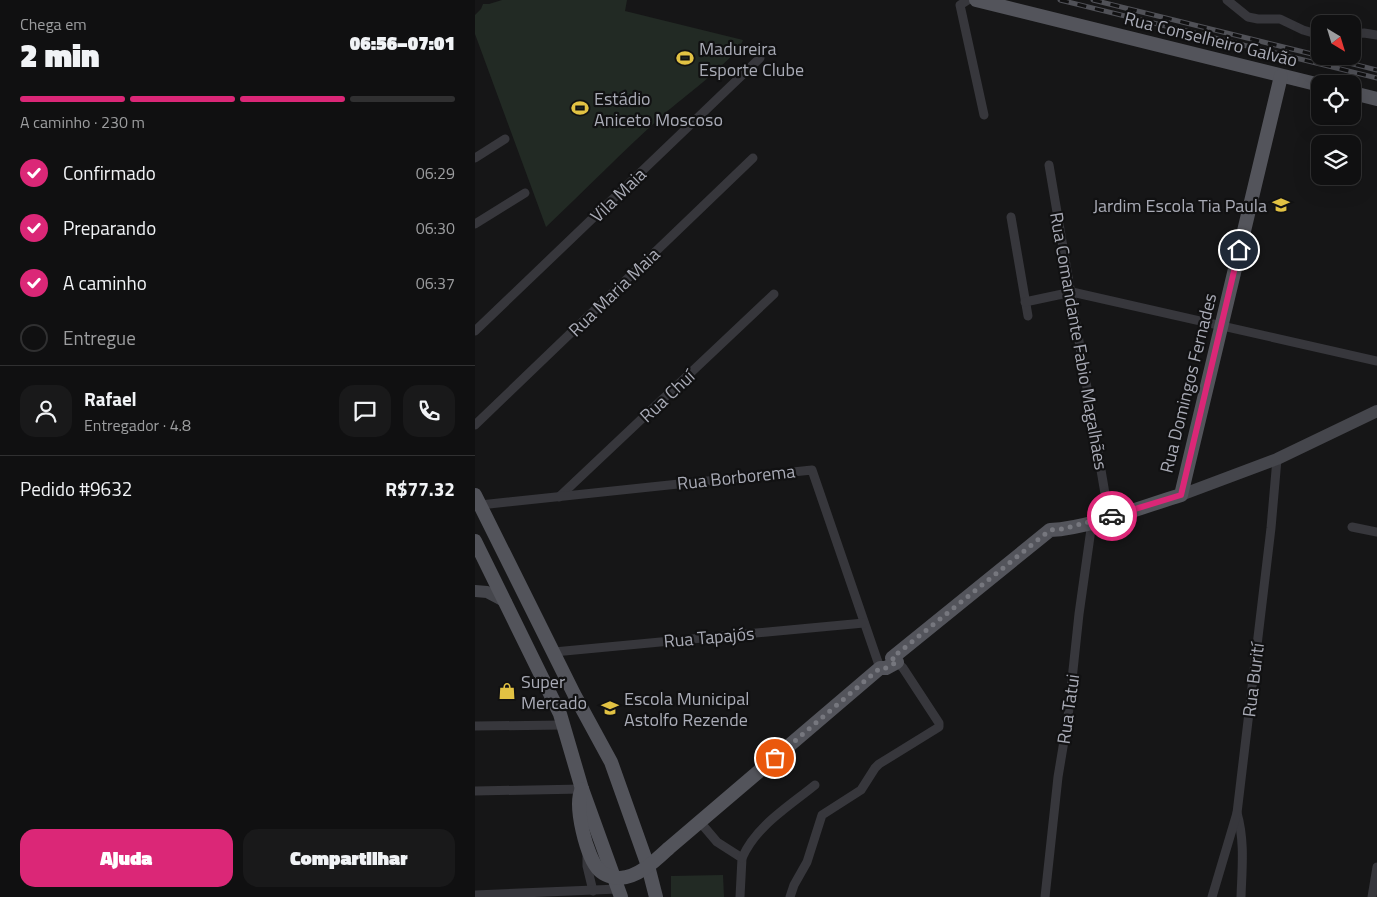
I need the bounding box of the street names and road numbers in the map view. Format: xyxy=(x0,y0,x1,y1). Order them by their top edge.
street label: Rua Conselheiro Galvão xyxy=(1122,4,1300,74)
street label: Vila Maia xyxy=(584,161,652,229)
street label: Rua Comandante Fabio Magalhães xyxy=(1043,210,1115,472)
street label: Rua Maria Maia xyxy=(562,241,666,343)
street label: Rua Domingos Fernades xyxy=(1153,290,1223,476)
street label: Rua Chuí xyxy=(633,362,702,429)
street label: Rua Borborema xyxy=(676,457,796,497)
street label: Rua Tapajós xyxy=(663,620,755,654)
street label: Rua Burití xyxy=(1235,639,1271,719)
street label: Rua Tatui xyxy=(1050,672,1086,746)

